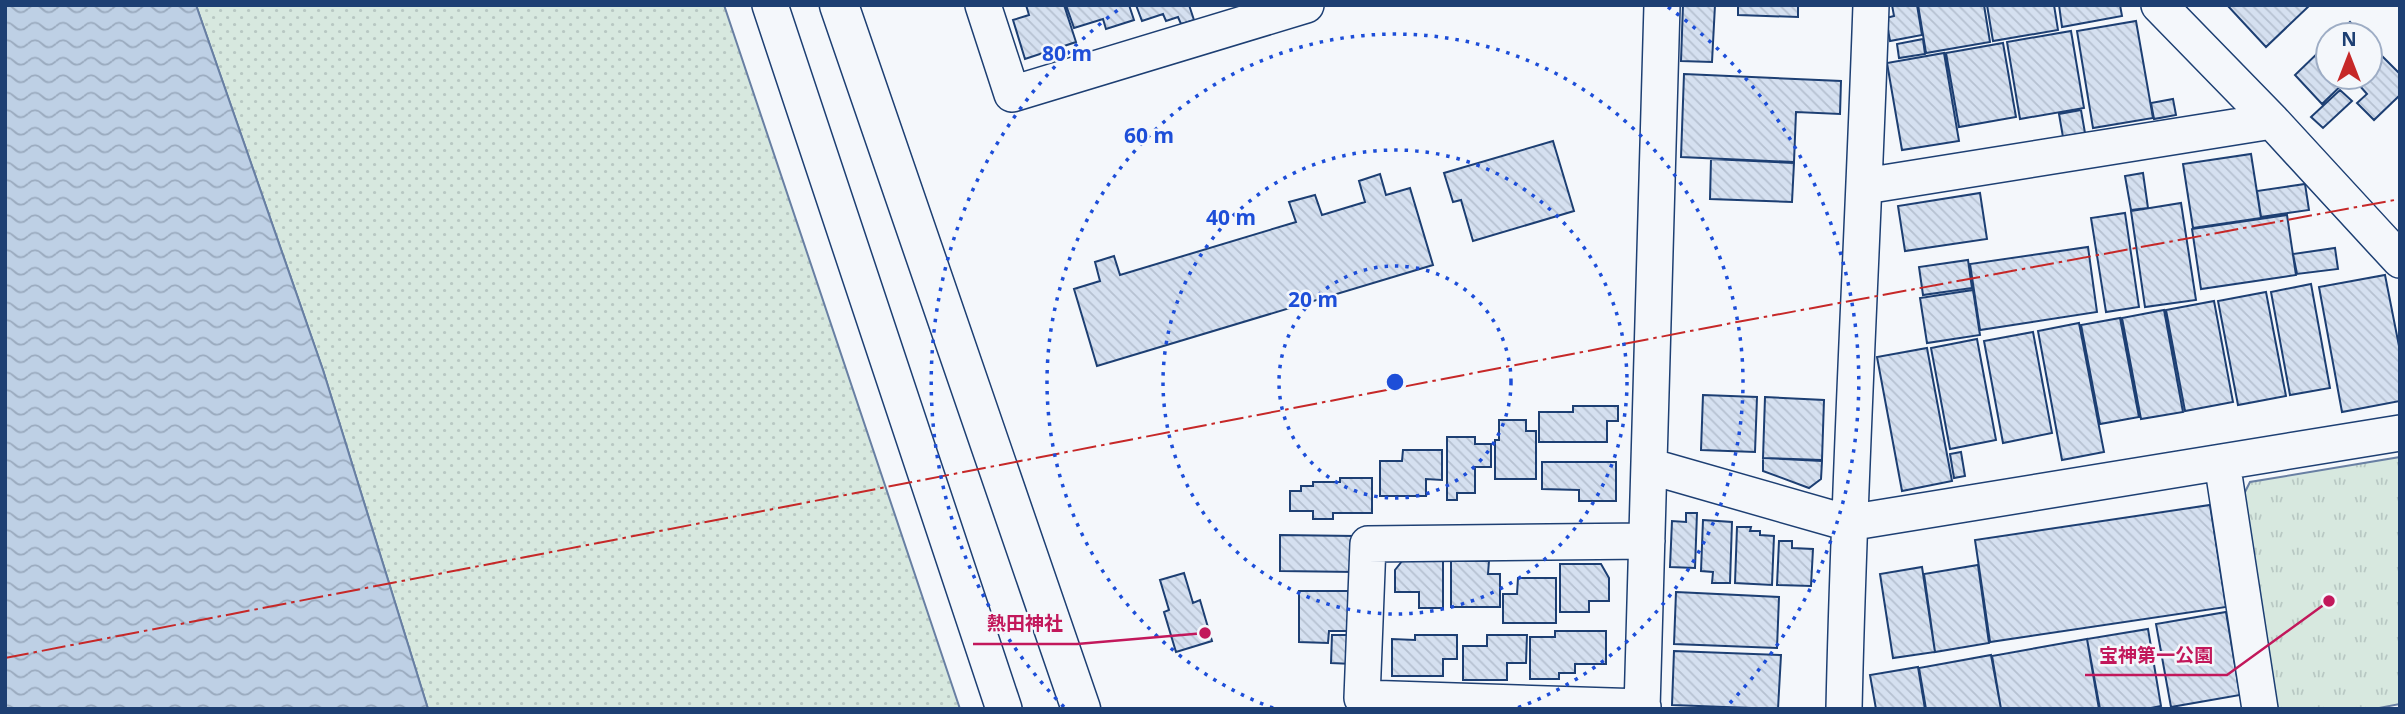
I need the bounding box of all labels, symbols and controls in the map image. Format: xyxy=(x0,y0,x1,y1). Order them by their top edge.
north arrow xyxy=(2314,21,2384,91)
text: N xyxy=(2341,26,2357,52)
text: 80 m xyxy=(1042,39,1092,67)
text: 60 m xyxy=(1124,121,1174,149)
text: 40 m xyxy=(1206,203,1256,231)
text: 20 m xyxy=(1288,285,1338,313)
centre of rings xyxy=(1383,370,1407,394)
callout: 熱田神社 xyxy=(973,604,1077,644)
text: 熱田神社 xyxy=(987,610,1063,636)
callout: 宝神第一公園 xyxy=(2085,635,2227,675)
text: 宝神第一公園 xyxy=(2099,642,2213,668)

